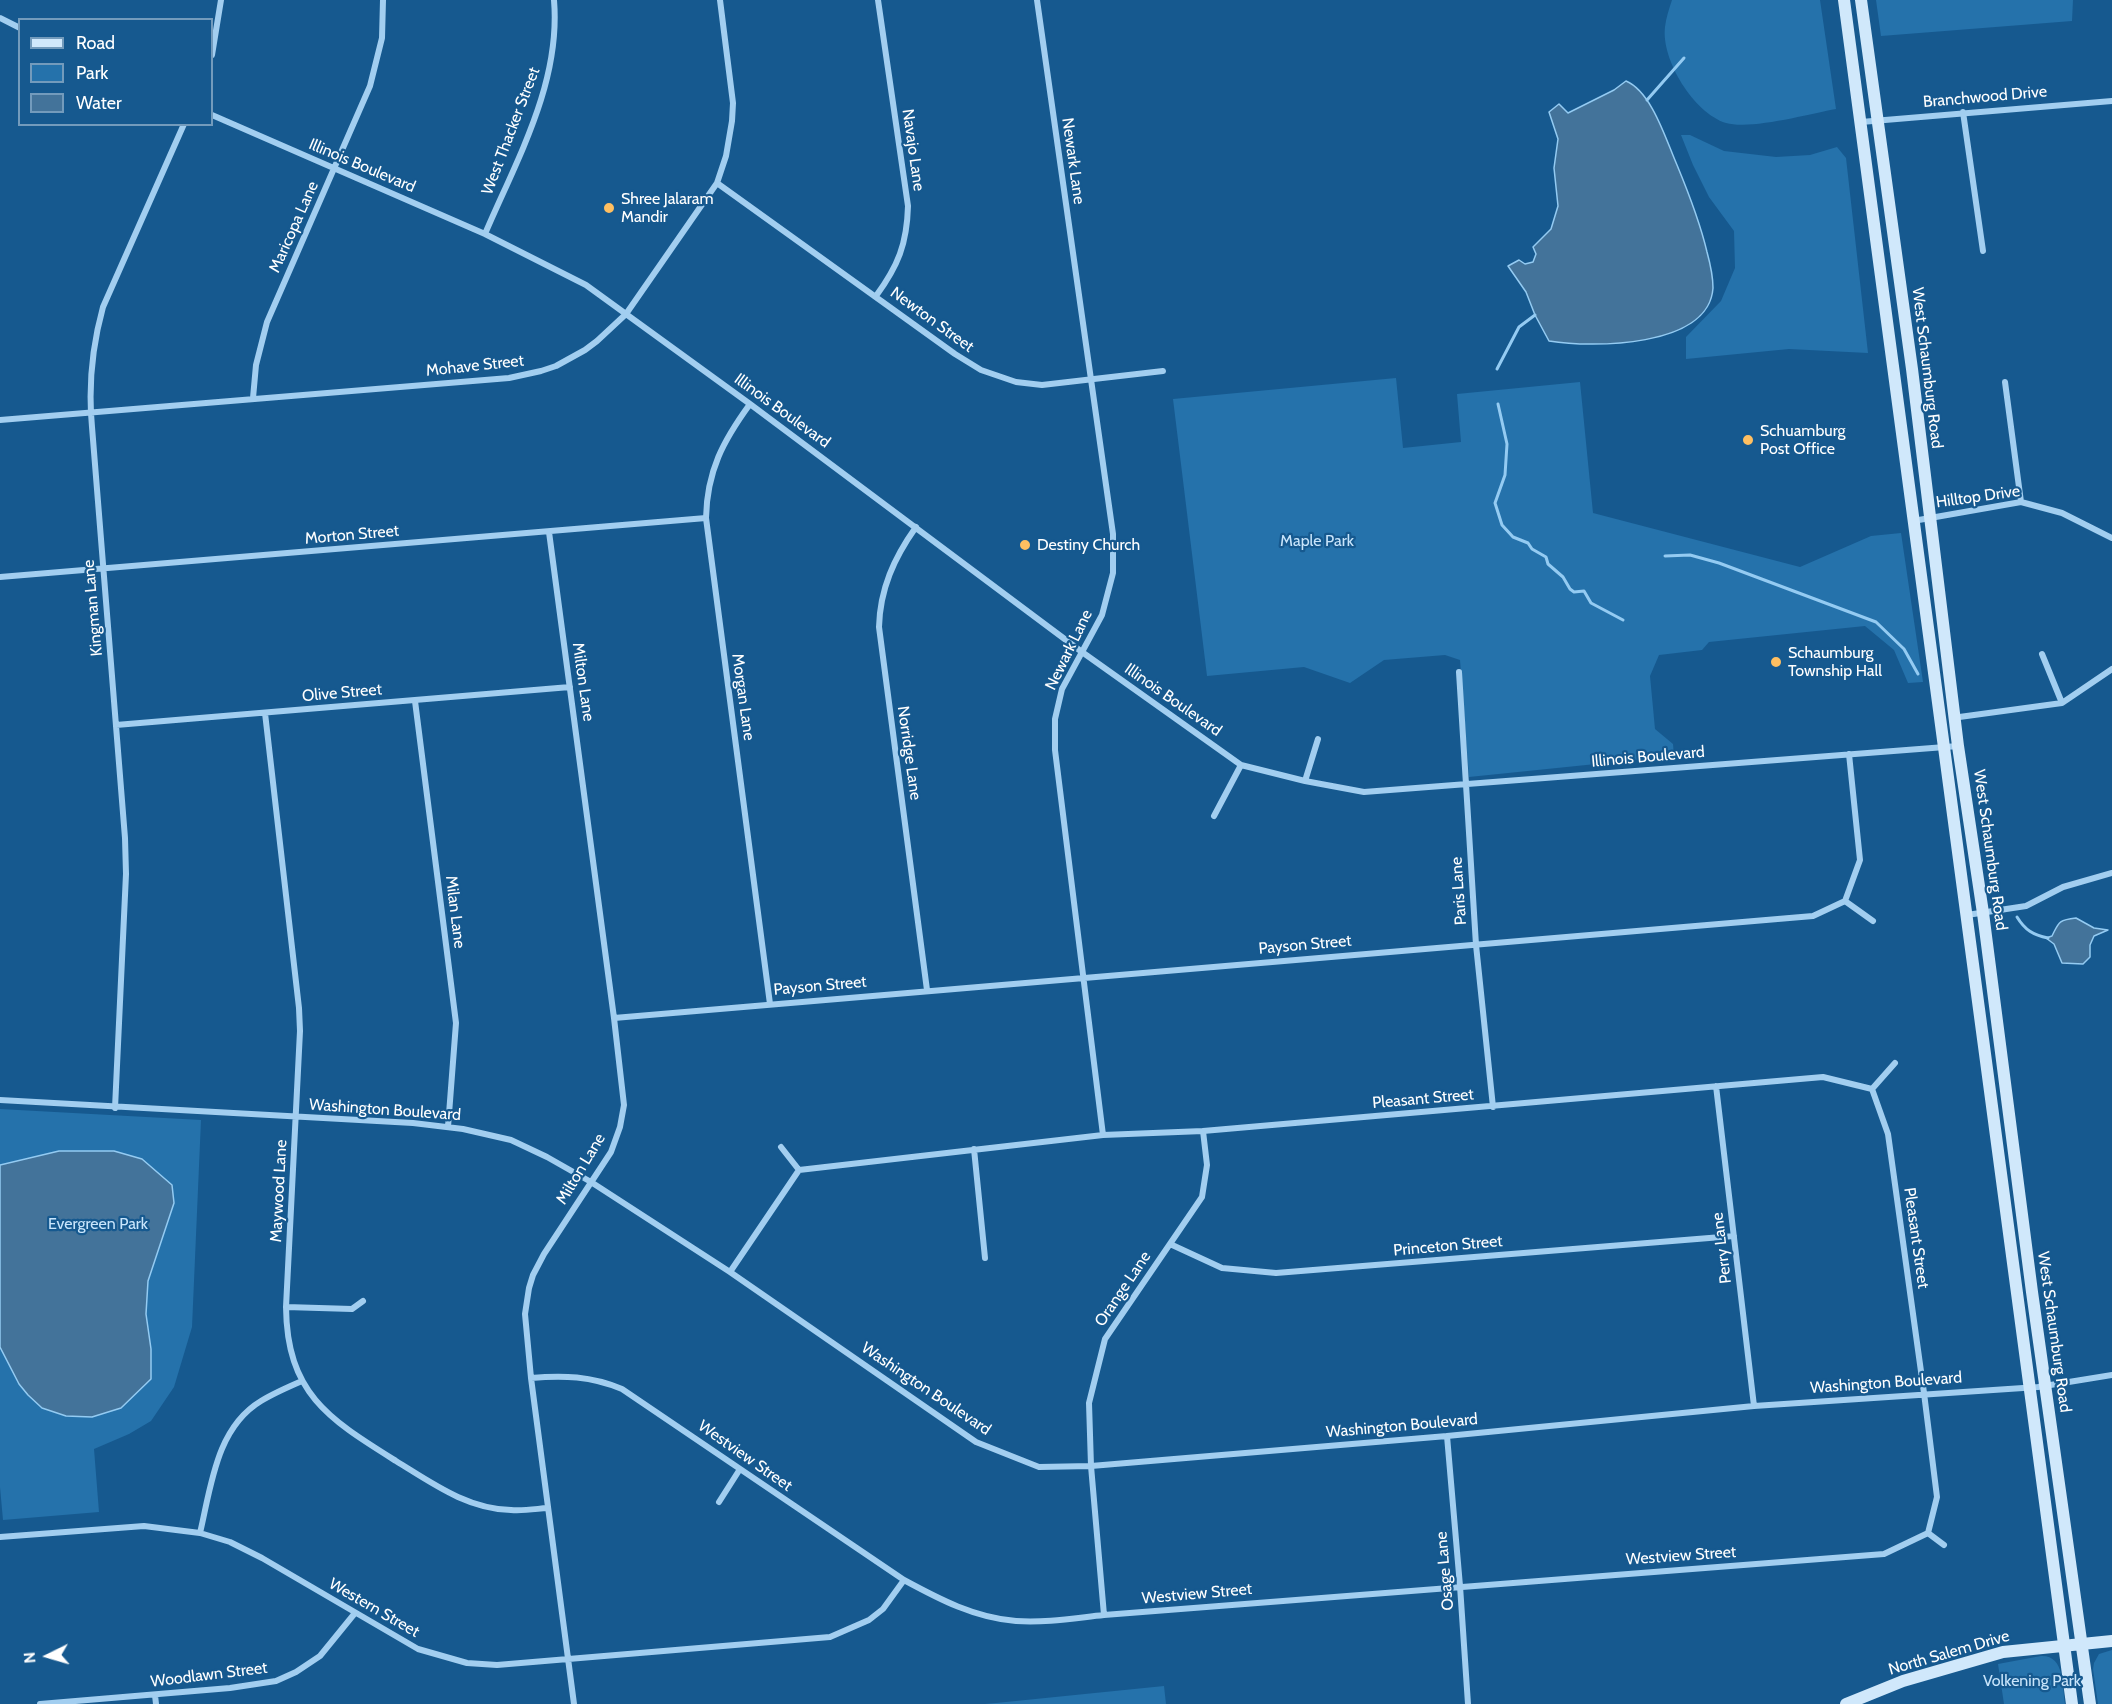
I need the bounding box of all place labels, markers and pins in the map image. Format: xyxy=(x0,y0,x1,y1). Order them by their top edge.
place label: Shree Jalaram Mandir xyxy=(621,189,713,227)
marker: Shree Jalaram Mandir xyxy=(602,201,616,215)
place label: Schuamburg Post Office xyxy=(1760,421,1846,459)
marker: Schuamburg Post Office xyxy=(1741,433,1755,447)
place label: Destiny Church xyxy=(1037,535,1140,555)
marker: Destiny Church xyxy=(1018,538,1032,552)
place label: Schaumburg Township Hall xyxy=(1788,643,1882,681)
marker: Schaumburg Township Hall xyxy=(1769,655,1783,669)

